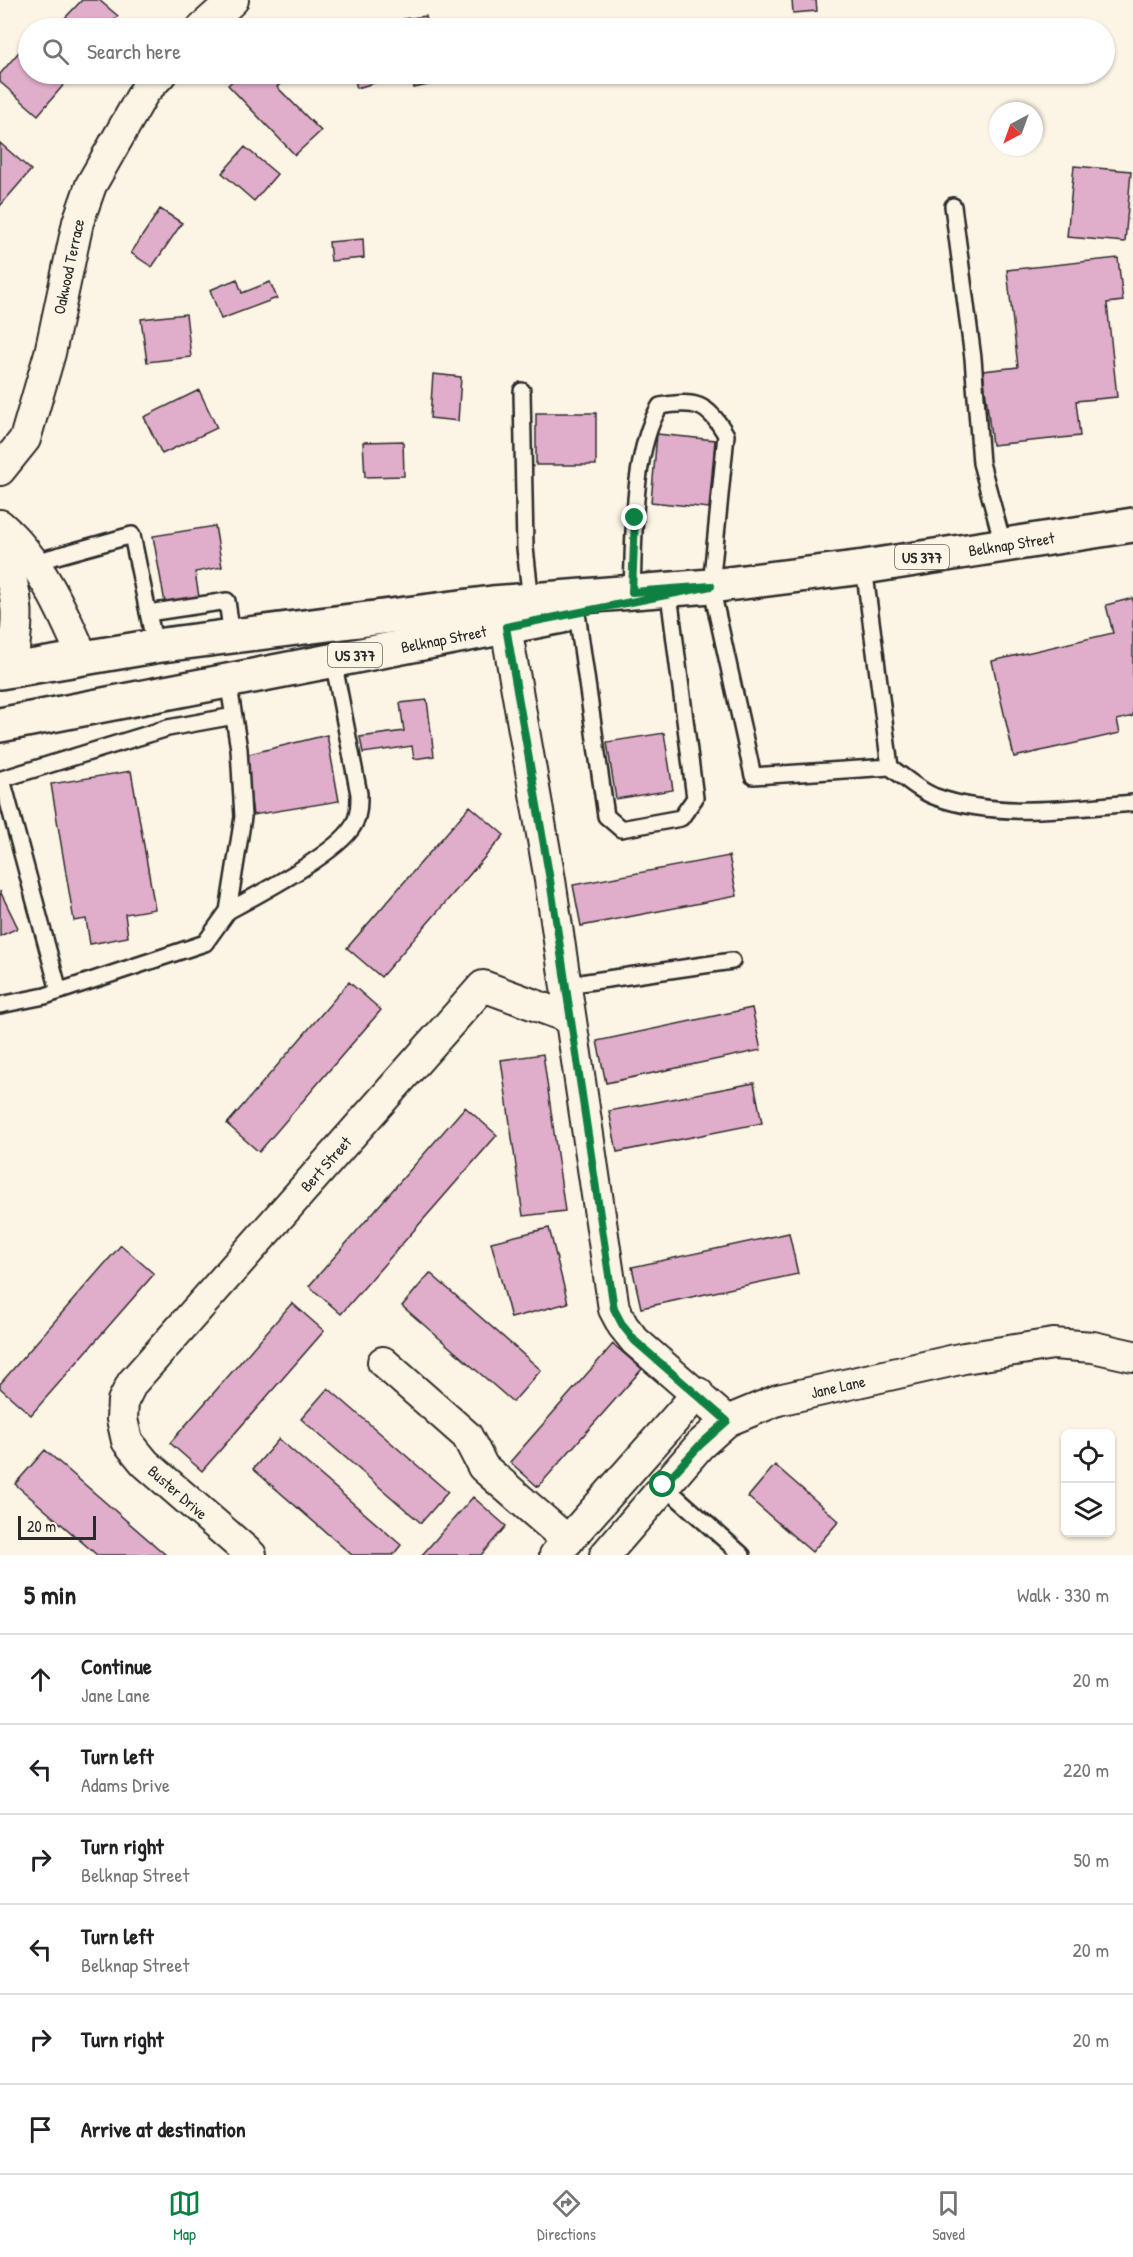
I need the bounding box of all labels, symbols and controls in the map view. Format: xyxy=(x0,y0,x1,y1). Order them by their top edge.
search box xyxy=(18,18,1115,84)
icon: search xyxy=(39,35,72,68)
text: Search here xyxy=(87,36,181,66)
north arrow xyxy=(989,102,1043,156)
street label: Oakwood Terrace xyxy=(48,215,90,316)
route end xyxy=(621,504,647,530)
street label: Belknap Street xyxy=(967,526,1057,562)
road number: US 377 xyxy=(895,545,949,569)
street label: Belknap Street xyxy=(399,620,489,658)
road number: US 377 xyxy=(328,643,382,667)
street label: Bert Street xyxy=(295,1131,357,1196)
street label: Jane Lane xyxy=(808,1370,868,1403)
map controls xyxy=(1061,1429,1115,1537)
button: locate xyxy=(1061,1429,1115,1483)
street label: Buster Drive xyxy=(143,1460,213,1524)
route start xyxy=(649,1471,675,1497)
button: layers xyxy=(1061,1483,1115,1537)
scale bar xyxy=(18,1513,96,1540)
text: 20 m xyxy=(27,1515,56,1537)
text: 5 min xyxy=(24,1577,76,1612)
text: Walk · 330 m xyxy=(1017,1581,1109,1608)
text: Continue xyxy=(81,1651,152,1681)
icon: ahead xyxy=(24,1663,57,1696)
text: 20 m xyxy=(1072,1666,1109,1693)
text: Jane Lane xyxy=(81,1681,150,1708)
text: Turn left xyxy=(81,1741,154,1771)
icon: left xyxy=(24,1753,57,1786)
text: 220 m xyxy=(1063,1756,1109,1783)
text: Adams Drive xyxy=(81,1771,170,1798)
text: Turn right xyxy=(81,1831,164,1861)
icon: right xyxy=(24,1843,57,1876)
text: 50 m xyxy=(1073,1846,1109,1873)
text: Belknap Street xyxy=(81,1861,189,1888)
text: Turn left xyxy=(81,1921,154,1951)
icon: left xyxy=(24,1933,57,1966)
text: 20 m xyxy=(1072,1936,1109,1963)
text: Belknap Street xyxy=(81,1951,189,1978)
icon: right xyxy=(24,2023,57,2056)
text: Turn right xyxy=(81,2024,164,2054)
text: 20 m xyxy=(1072,2026,1109,2053)
icon: arrive xyxy=(24,2113,57,2146)
text: Arrive at destination xyxy=(81,2114,246,2144)
tab: Map xyxy=(168,2187,201,2245)
tab: Directions xyxy=(537,2187,596,2245)
tab: Saved xyxy=(932,2187,965,2245)

